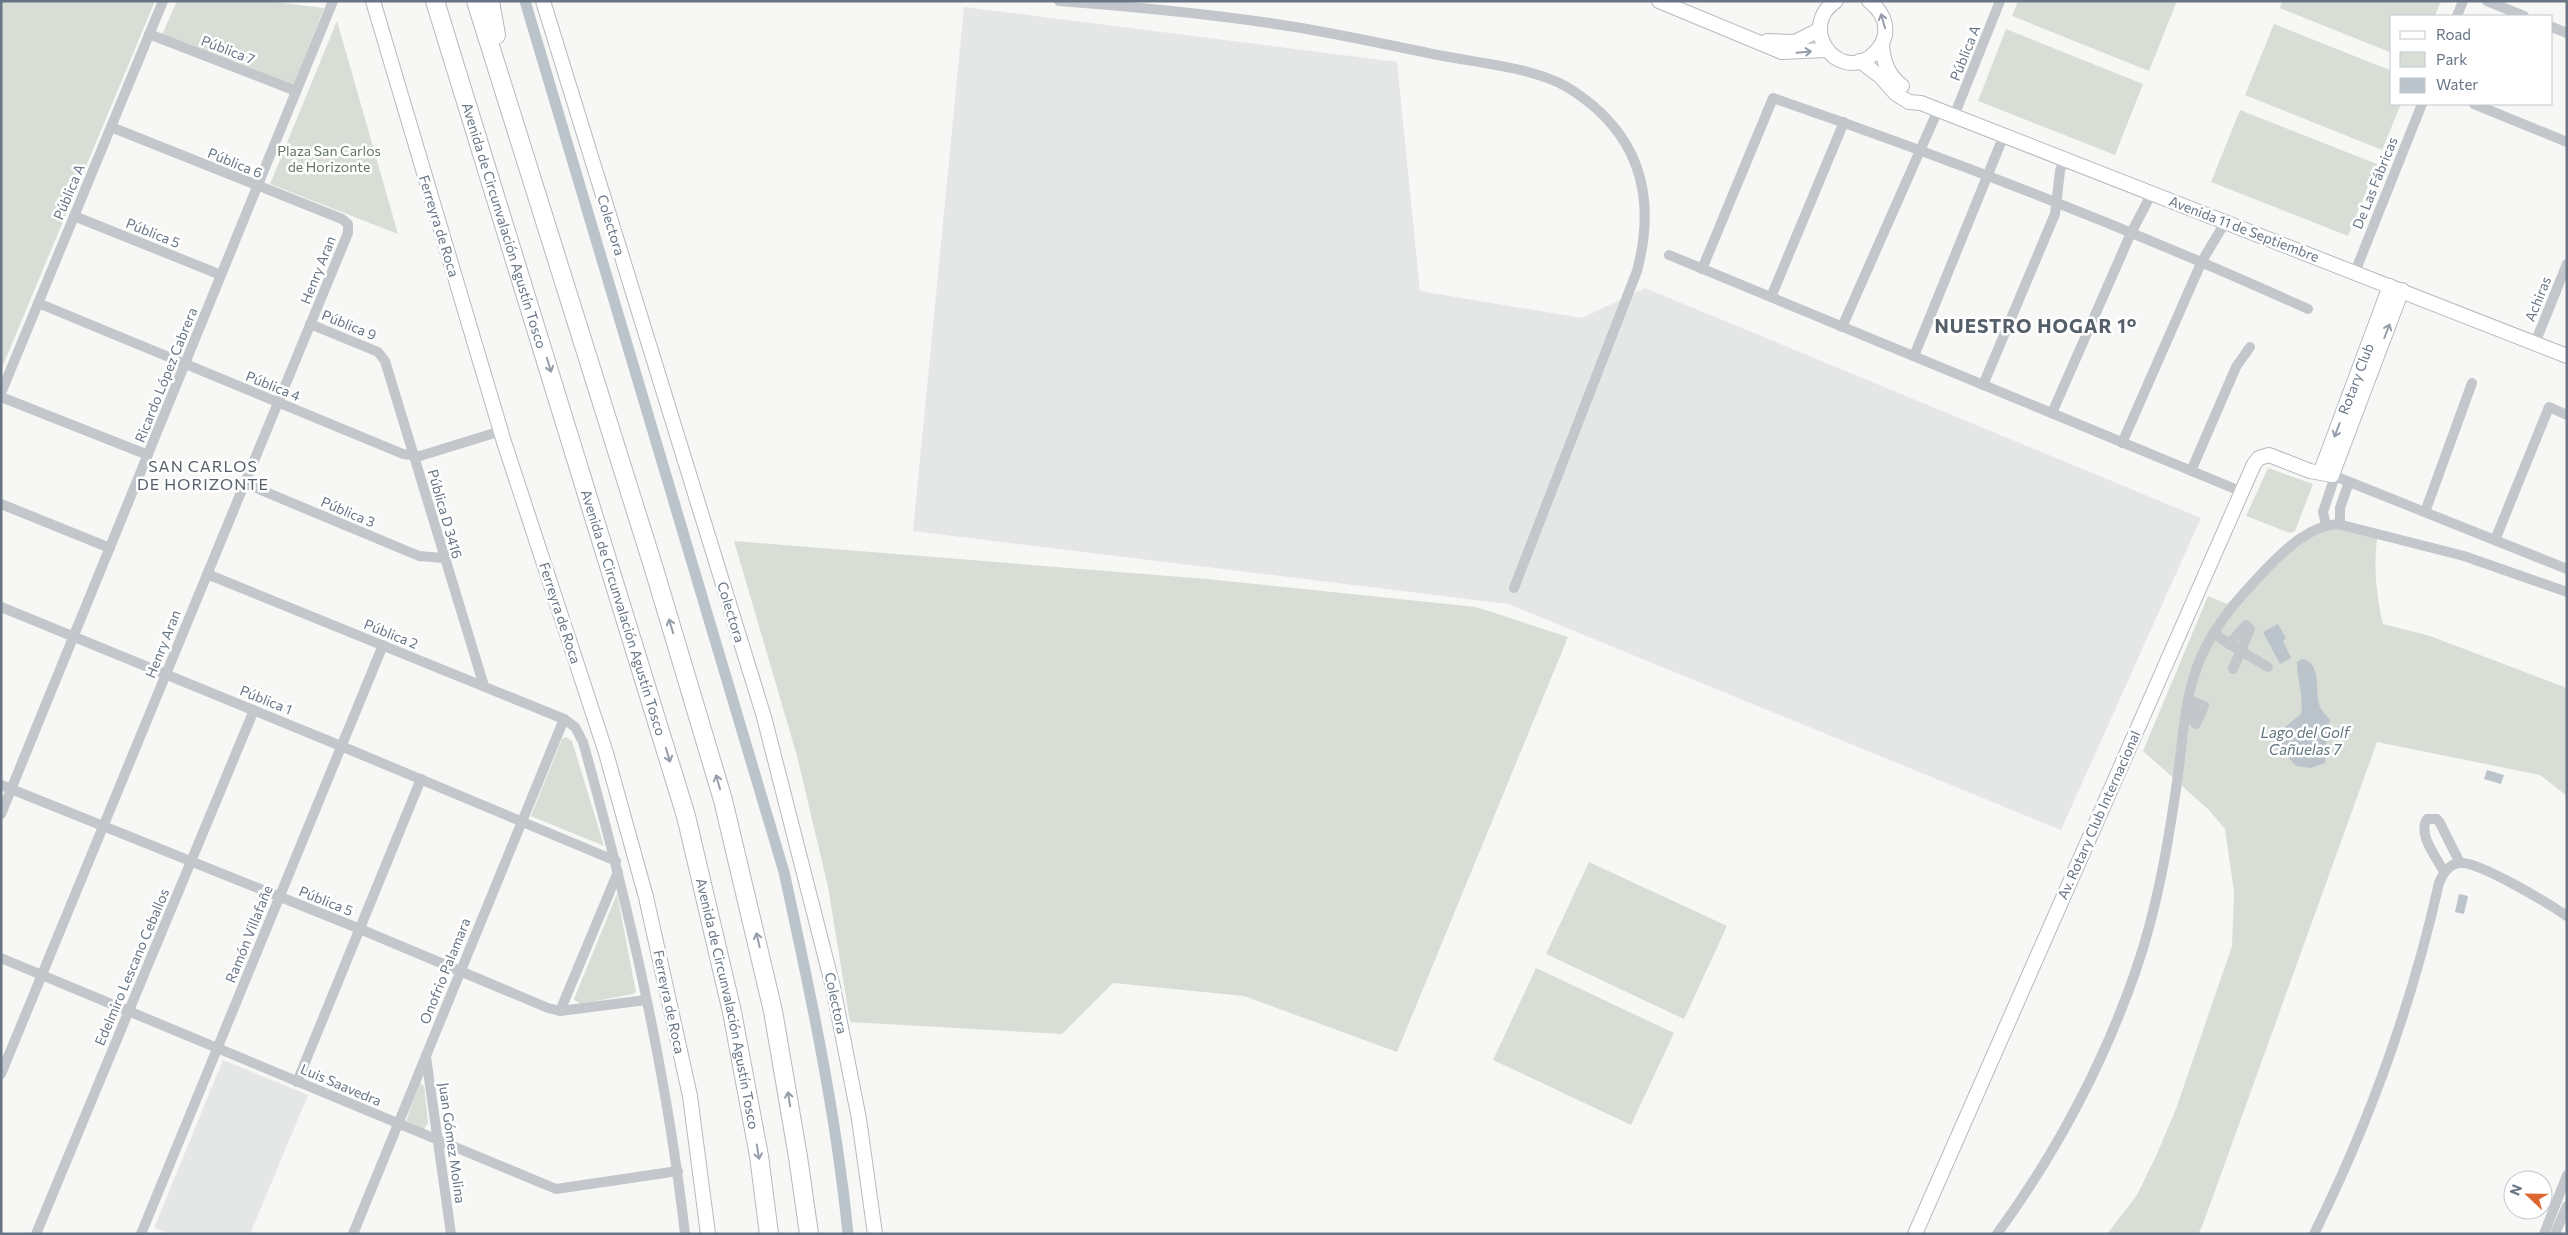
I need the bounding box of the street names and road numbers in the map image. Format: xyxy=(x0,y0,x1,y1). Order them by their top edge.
street label: Pública A xyxy=(1946,22,1984,83)
street label: Pública 7 xyxy=(199,31,258,68)
street label: Avenida de Circunvalación Agustín Tosco xyxy=(459,100,551,351)
street label: De Las Fábricas xyxy=(2348,134,2401,231)
street label: Pública 6 xyxy=(205,144,265,181)
street label: Pública A xyxy=(49,161,88,222)
street label: Ferreyra de Roca xyxy=(416,173,463,279)
street label: Colectora xyxy=(594,192,629,257)
street label: Avenida 11 de Septiembre xyxy=(2167,192,2322,265)
street label: Pública 5 xyxy=(124,214,183,251)
street label: Henry Aran xyxy=(296,233,339,306)
street label: Achiras xyxy=(2521,274,2554,324)
street label: Ricardo López Cabrera xyxy=(131,305,200,445)
street label: Pública 9 xyxy=(319,306,379,343)
street label: Rotary Club xyxy=(2334,341,2377,417)
street label: Pública 4 xyxy=(243,367,304,404)
street label: Pública D 3416 xyxy=(425,467,466,561)
street label: Avenida de Circunvalación Agustín Tosco xyxy=(578,487,670,738)
street label: Pública 3 xyxy=(319,493,378,530)
street label: Ferreyra de Roca xyxy=(536,560,585,666)
street label: Colectora xyxy=(714,579,749,644)
street label: Henry Aran xyxy=(141,607,184,680)
street label: Pública 2 xyxy=(362,615,421,652)
street label: Pública 1 xyxy=(238,681,295,718)
street label: Av. Rotary Club Internacional xyxy=(2054,728,2144,902)
street label: Avenida de Circunvalación Agustín Tosco xyxy=(693,876,763,1131)
street label: Pública 5 xyxy=(297,882,356,919)
street label: Ramón Villafañe xyxy=(221,883,276,985)
street label: Edelmiro Lescano Ceballos xyxy=(91,886,172,1048)
street label: Onofrio Palamara xyxy=(416,915,474,1026)
street label: Ferreyra de Roca xyxy=(650,948,689,1055)
street label: Colectora xyxy=(822,971,851,1035)
street label: Luis Saavedra xyxy=(298,1060,384,1109)
street label: Juan Gómez Molina xyxy=(436,1081,469,1205)

